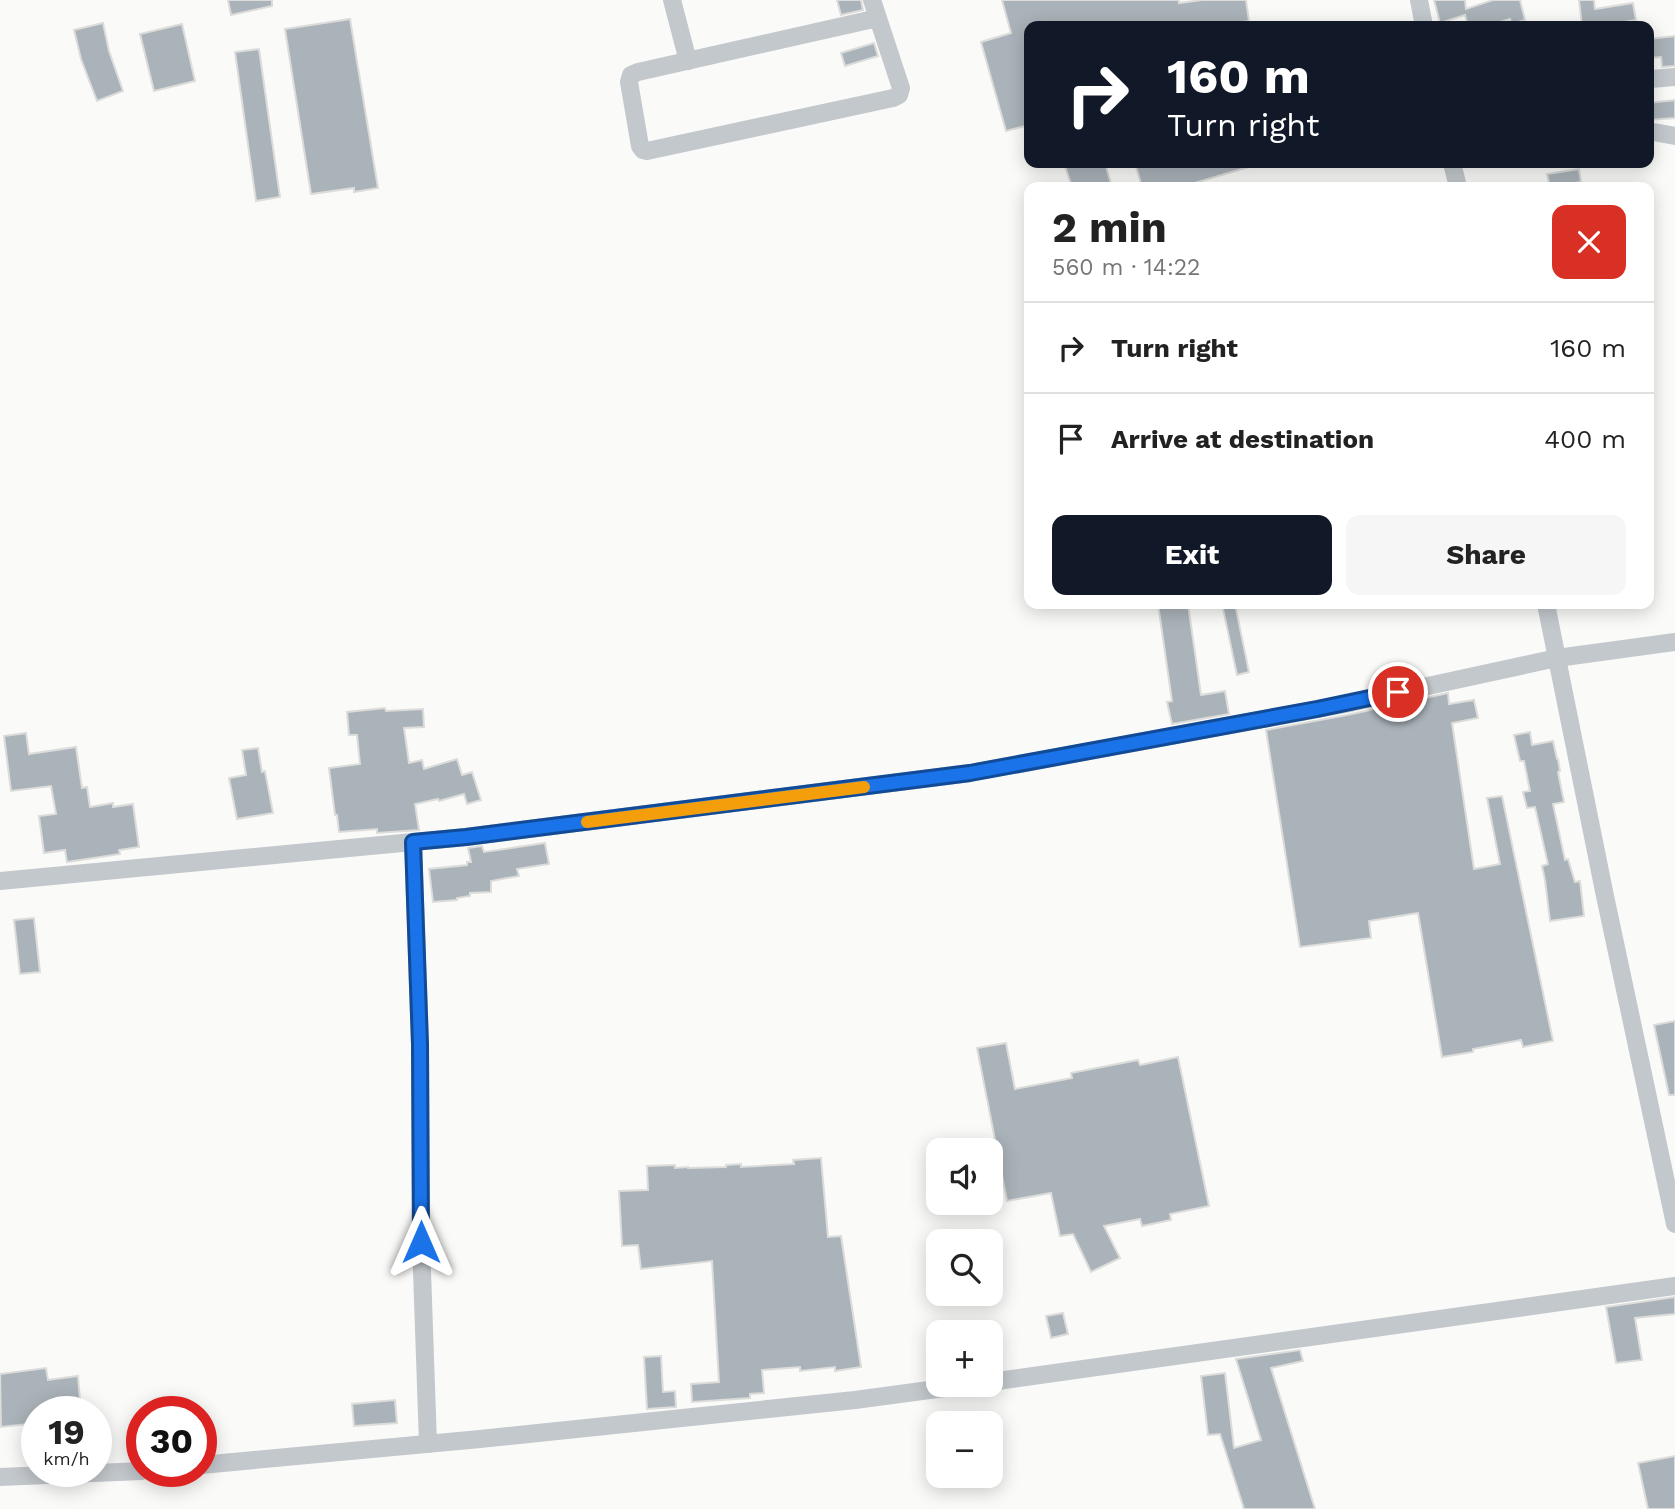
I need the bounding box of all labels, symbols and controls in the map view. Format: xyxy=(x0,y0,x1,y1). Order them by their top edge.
text: 160 m xyxy=(1167,47,1310,105)
icon: right xyxy=(1052,49,1143,140)
text: Turn right xyxy=(1167,106,1319,144)
text: 2 min xyxy=(1052,203,1167,252)
button: close xyxy=(1552,205,1626,279)
text: 560 m · 14:22 xyxy=(1052,254,1201,281)
icon: right xyxy=(1052,329,1090,367)
text: Turn right xyxy=(1111,333,1238,363)
text: 160 m xyxy=(1550,333,1626,363)
icon: arrive xyxy=(1052,420,1090,458)
text: Arrive at destination xyxy=(1111,424,1374,454)
text: 400 m xyxy=(1544,424,1626,454)
button: Exit xyxy=(1052,515,1332,595)
button: Share xyxy=(1346,515,1626,595)
pin xyxy=(1368,662,1428,722)
icon: arrive xyxy=(1379,673,1417,711)
map controls xyxy=(926,1138,1003,1488)
button: sound xyxy=(926,1138,1003,1215)
position arrow xyxy=(384,1205,458,1279)
button: search xyxy=(926,1229,1003,1306)
button: + xyxy=(926,1320,1003,1397)
speed limit sign: 30 xyxy=(126,1396,217,1487)
text: 19 xyxy=(48,1411,85,1453)
button: − xyxy=(926,1411,1003,1488)
text: km/h xyxy=(43,1448,90,1469)

